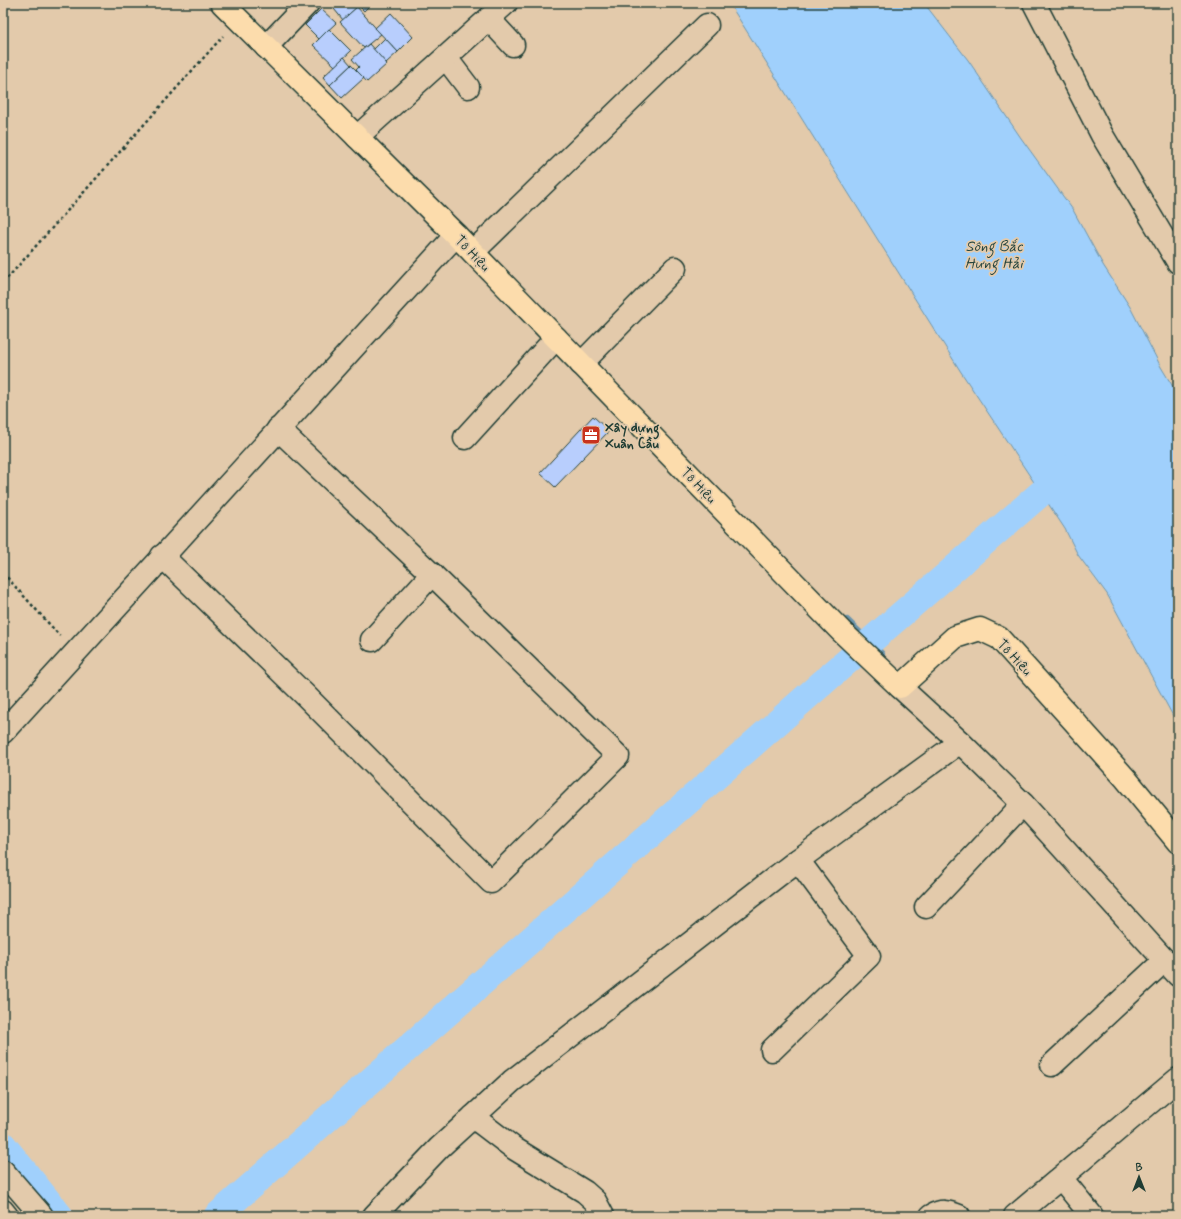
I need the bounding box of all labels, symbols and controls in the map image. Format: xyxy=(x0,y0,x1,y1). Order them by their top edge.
street label: Tô Hiệu xyxy=(451,232,494,276)
water label: Sông Bắc Hưng Hải xyxy=(965,237,1025,276)
place label: Xây dựng Xuân Cầu xyxy=(605,419,660,453)
office icon: Xây dựng Xuân Cầu xyxy=(580,424,602,446)
street label: Tô Hiệu xyxy=(677,464,720,508)
street label: Tô Hiệu xyxy=(993,636,1036,680)
north arrow xyxy=(1119,1157,1159,1197)
text: B xyxy=(1136,1161,1143,1175)

